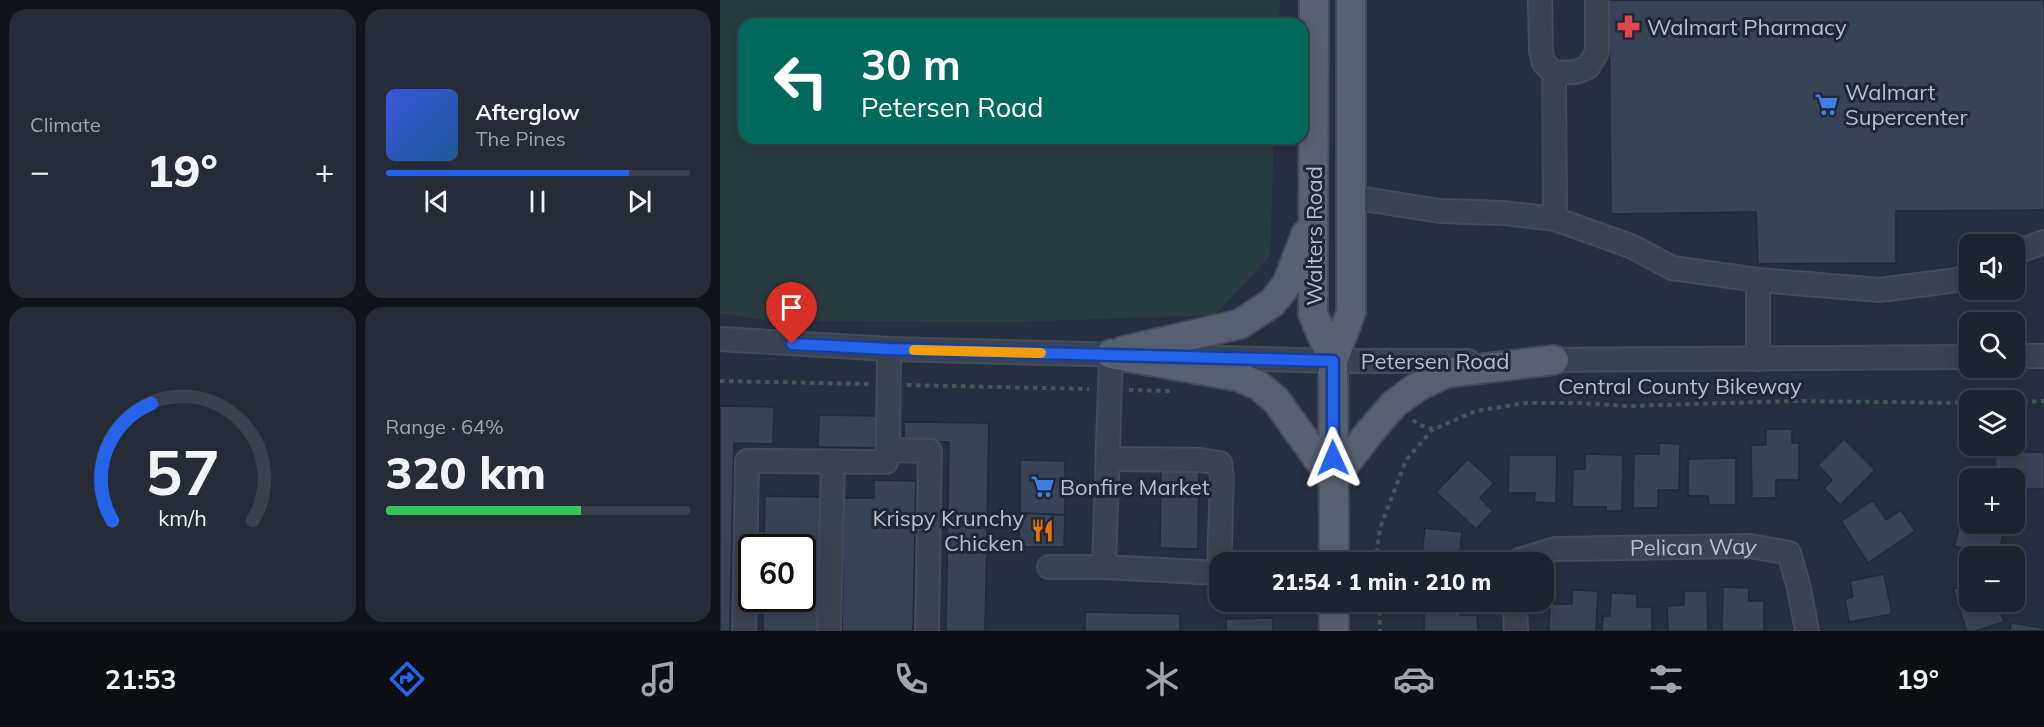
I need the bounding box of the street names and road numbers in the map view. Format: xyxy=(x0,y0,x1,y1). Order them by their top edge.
street label: Walters Road xyxy=(1300,166,1328,306)
street label: Petersen Road xyxy=(1361,347,1509,375)
street label: Central County Bikeway xyxy=(1558,372,1802,400)
street label: Pelican Way xyxy=(1630,531,1759,562)

